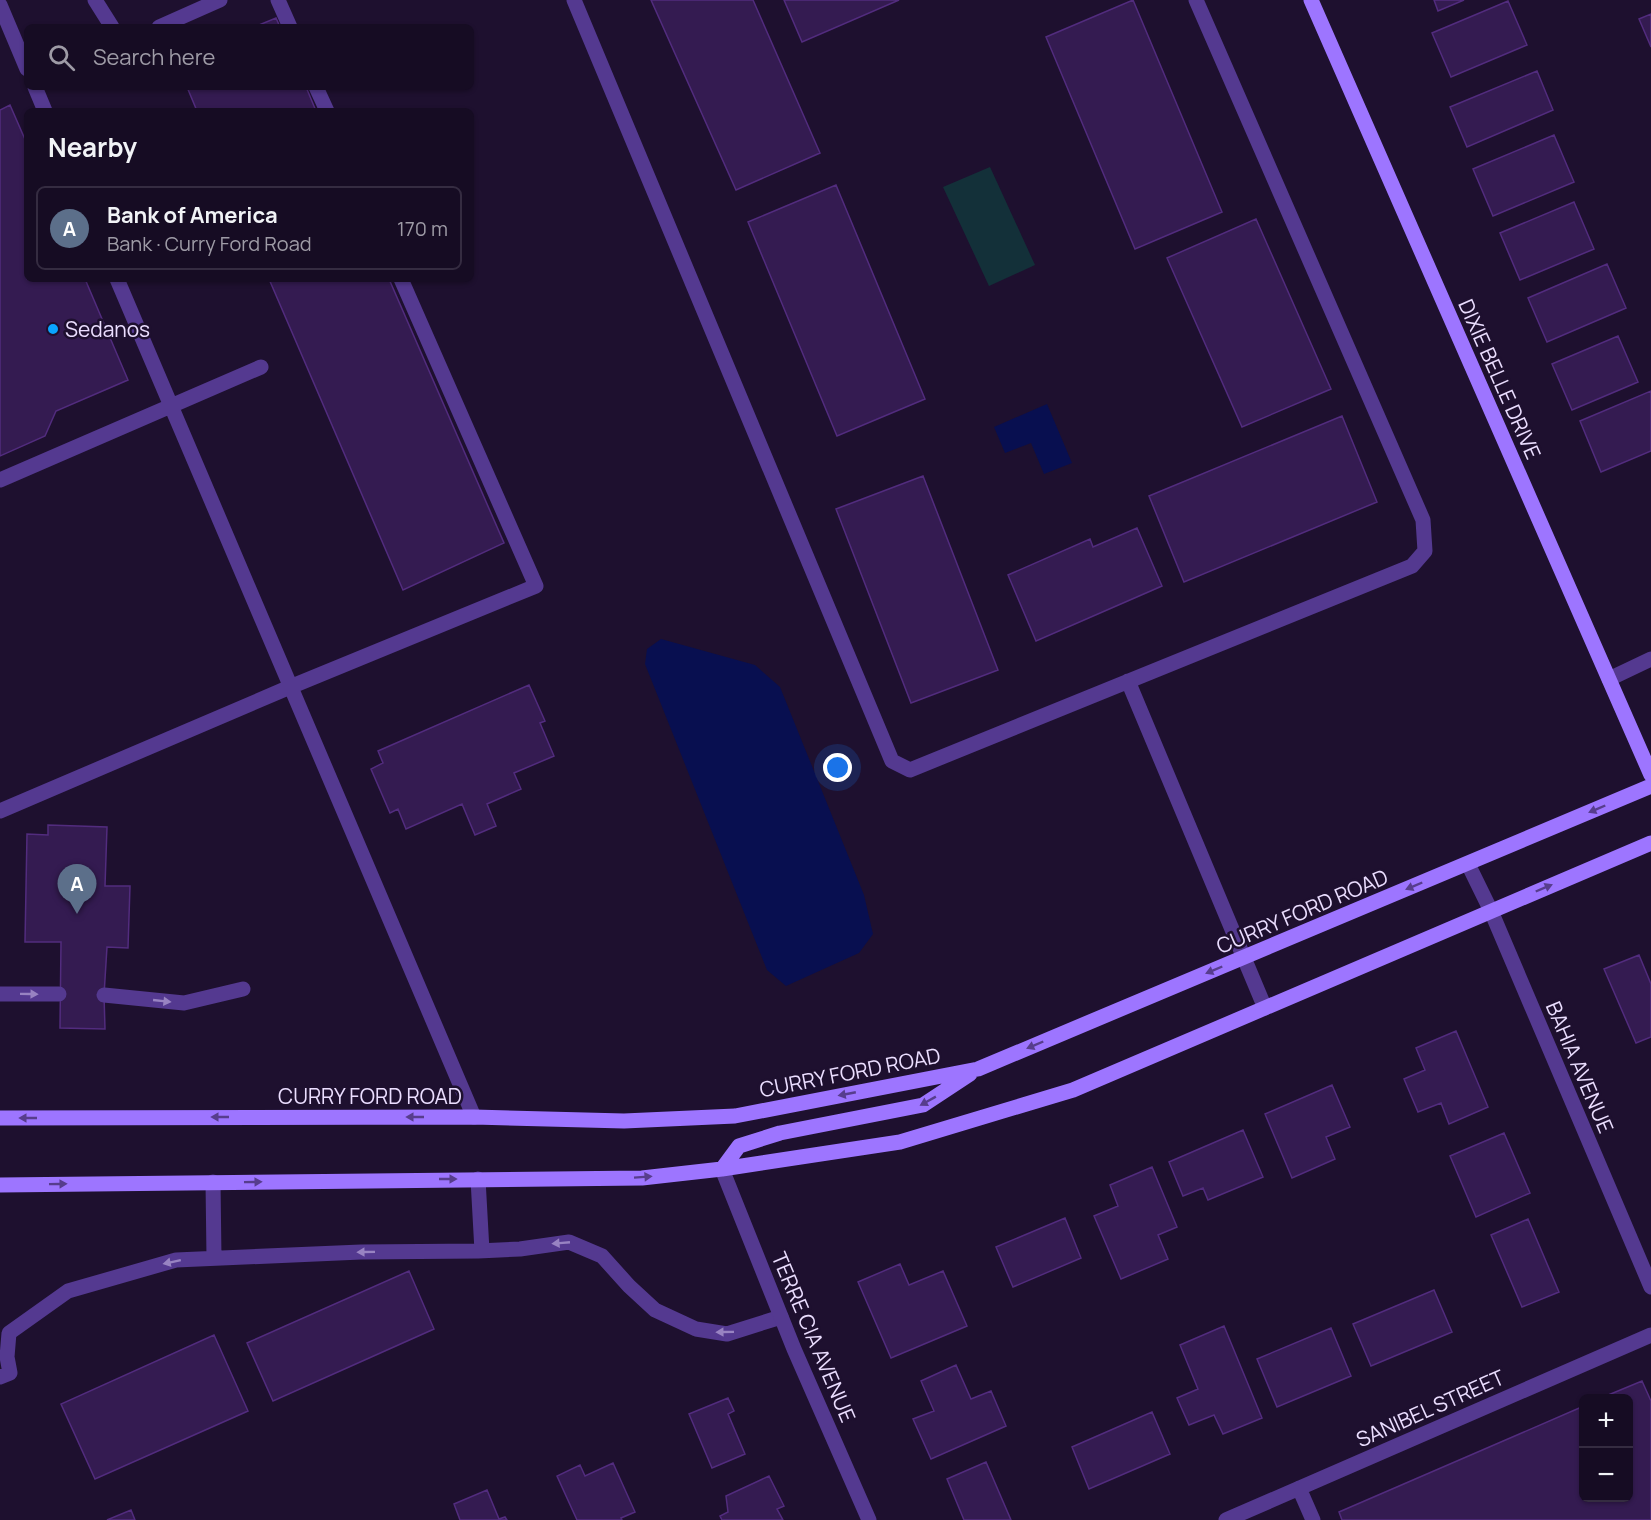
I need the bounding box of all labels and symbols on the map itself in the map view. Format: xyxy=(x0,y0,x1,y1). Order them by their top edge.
street label: DIXIE BELLE DRIVE xyxy=(1452,295,1548,463)
place label: Sedanos xyxy=(65,315,150,343)
marker: Sedanos xyxy=(46,322,60,336)
your location xyxy=(823,753,852,782)
one-way arrow xyxy=(1588,805,1606,814)
street label: CURRY FORD ROAD xyxy=(1212,862,1392,960)
pin: A xyxy=(58,864,97,914)
one-way arrow xyxy=(1405,882,1422,891)
one-way arrow xyxy=(1536,884,1553,893)
one-way arrow xyxy=(1205,965,1223,975)
one-way arrow xyxy=(20,989,39,999)
one-way arrow xyxy=(152,996,171,1006)
street label: BAHIA AVENUE xyxy=(1540,997,1620,1137)
street label: CURRY FORD ROAD xyxy=(757,1041,943,1103)
one-way arrow xyxy=(1026,1041,1043,1050)
street label: CURRY FORD ROAD xyxy=(278,1082,462,1110)
one-way arrow xyxy=(837,1090,856,1099)
one-way arrow xyxy=(920,1095,936,1106)
one-way arrow xyxy=(211,1112,230,1122)
one-way arrow xyxy=(406,1112,425,1122)
one-way arrow xyxy=(18,1113,37,1123)
one-way arrow xyxy=(634,1173,653,1182)
one-way arrow xyxy=(439,1174,458,1184)
one-way arrow xyxy=(244,1177,263,1186)
one-way arrow xyxy=(49,1179,68,1189)
one-way arrow xyxy=(551,1239,570,1248)
one-way arrow xyxy=(357,1247,376,1257)
street label: TERRE CIA AVENUE xyxy=(766,1248,862,1426)
one-way arrow xyxy=(162,1258,181,1267)
one-way arrow xyxy=(716,1327,735,1336)
street label: SANIBEL STREET xyxy=(1351,1363,1509,1453)

